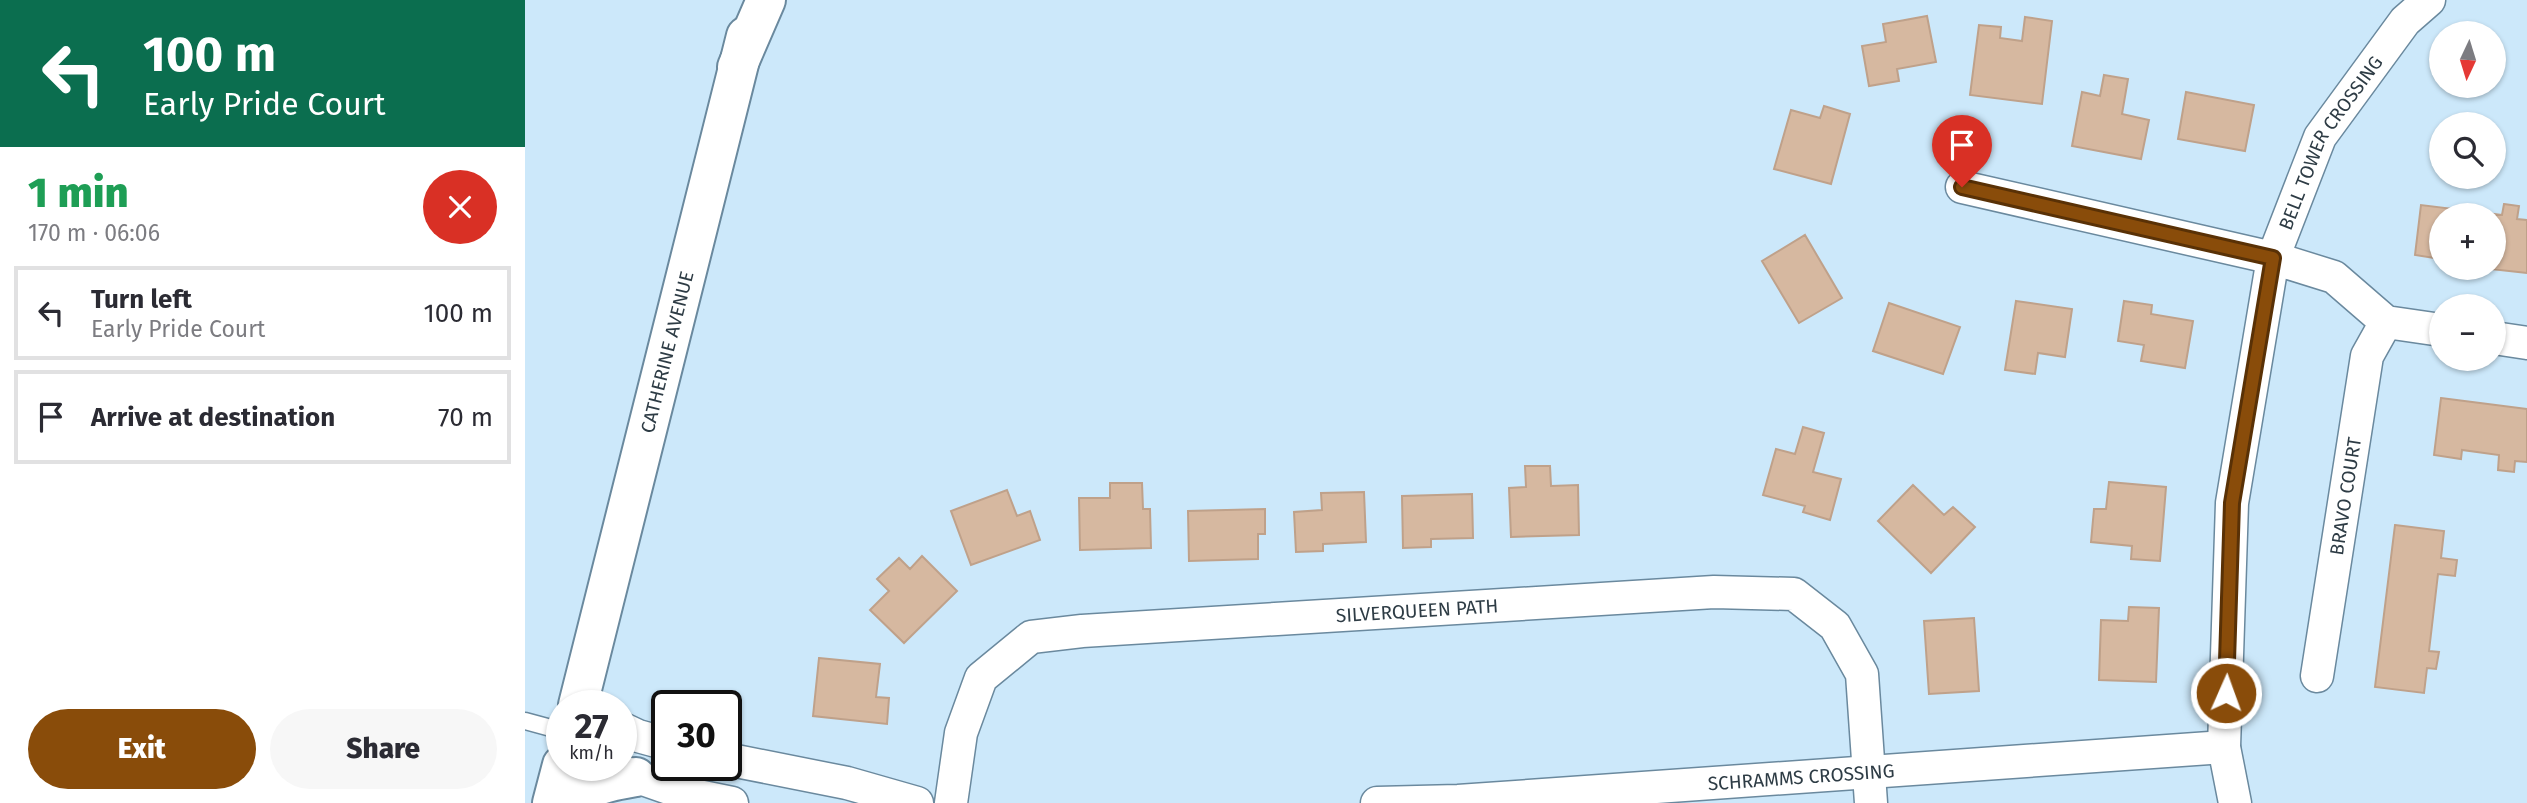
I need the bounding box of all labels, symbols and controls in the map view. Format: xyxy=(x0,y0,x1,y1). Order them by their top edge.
north arrow xyxy=(2429,21,2506,98)
map controls xyxy=(2429,21,2506,371)
text: 100 m xyxy=(143,25,276,84)
icon: left xyxy=(28,28,119,119)
street label: BELL TOWER CROSSING xyxy=(2274,52,2388,233)
text: Early Pride Court xyxy=(143,85,386,123)
button: search xyxy=(2429,112,2506,189)
pin xyxy=(1932,115,1992,187)
icon: arrive xyxy=(1943,126,1981,164)
text: 1 min xyxy=(28,168,129,218)
button: close xyxy=(423,170,497,244)
button: + xyxy=(2429,203,2506,280)
text: 170 m · 06:06 xyxy=(28,219,160,247)
street label: CATHERINE AVENUE xyxy=(636,269,698,435)
text: Turn left xyxy=(91,284,192,315)
icon: left xyxy=(32,294,70,332)
button: − xyxy=(2429,294,2506,371)
text: 100 m xyxy=(424,298,493,329)
text: Early Pride Court xyxy=(91,315,265,343)
icon: arrive xyxy=(32,398,70,436)
text: Arrive at destination xyxy=(91,402,335,433)
text: 70 m xyxy=(438,402,493,433)
street label: BRAVO COURT xyxy=(2325,435,2366,557)
street label: SILVERQUEEN PATH xyxy=(1335,594,1499,627)
position arrow xyxy=(2189,656,2263,730)
speed limit sign: 30 xyxy=(651,690,742,781)
text: 27 xyxy=(574,705,609,747)
button: Exit xyxy=(28,709,256,789)
button: Share xyxy=(270,709,497,789)
text: km/h xyxy=(569,742,614,764)
street label: SCHRAMMS CROSSING xyxy=(1707,759,1895,795)

